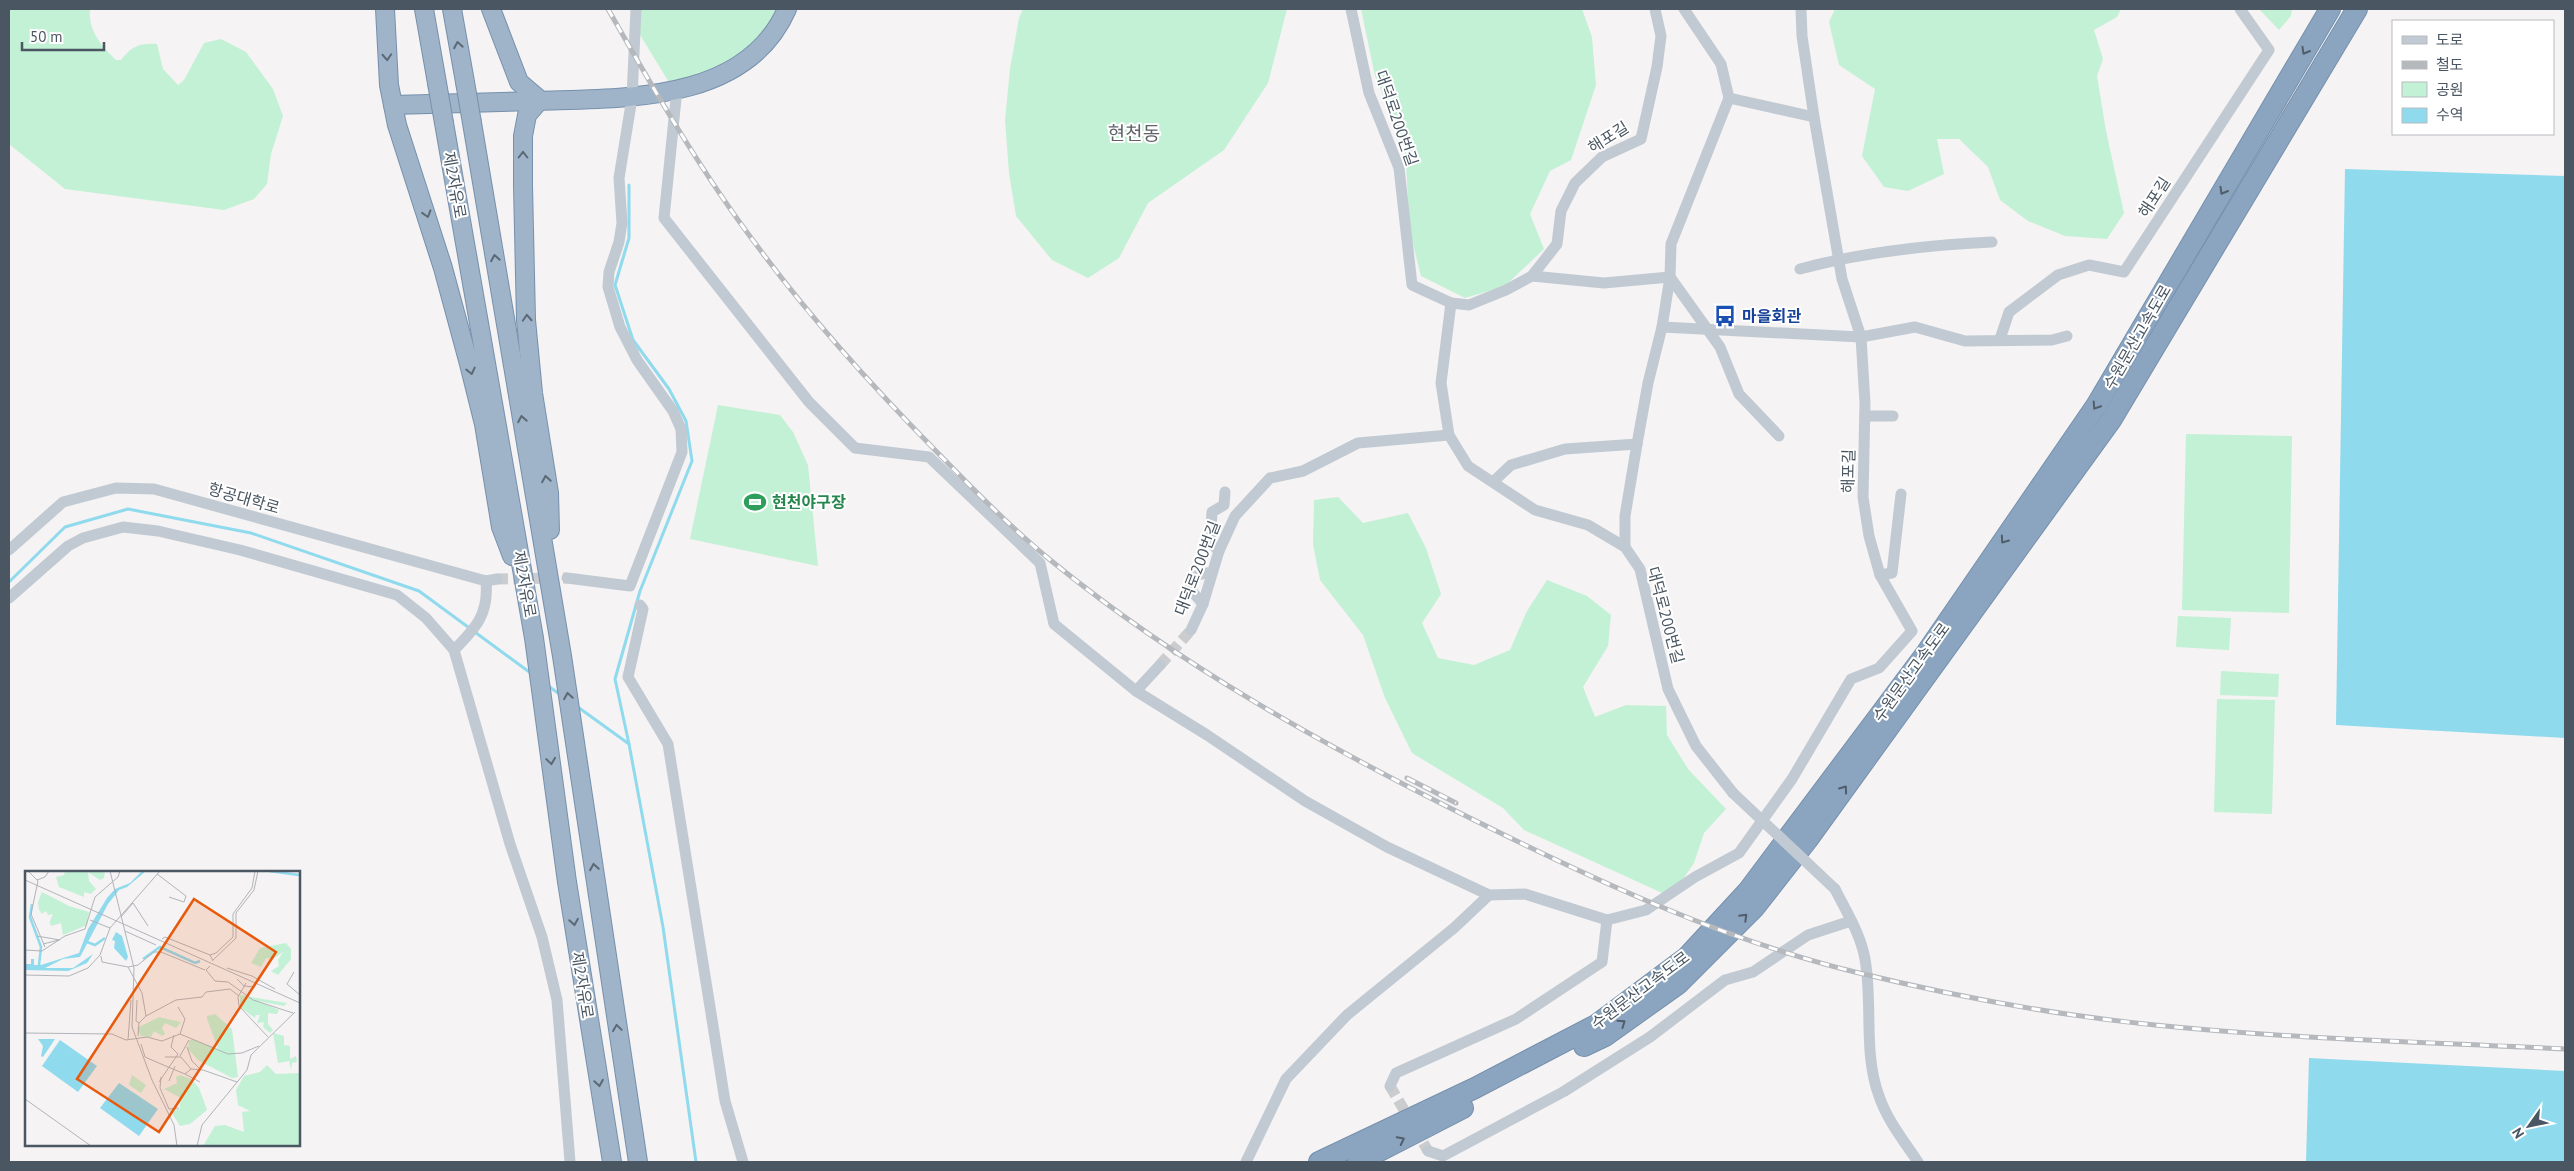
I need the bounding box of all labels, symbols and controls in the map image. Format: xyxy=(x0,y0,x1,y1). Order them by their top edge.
scale bar xyxy=(22,20,105,52)
legend xyxy=(2392,20,2554,135)
text: 50 m xyxy=(30,27,63,46)
text: 도로 xyxy=(2436,30,2464,49)
one-way arrow xyxy=(454,41,464,50)
one-way arrow xyxy=(2301,45,2311,54)
one-way arrow xyxy=(382,54,393,62)
text: 철도 xyxy=(2436,55,2464,74)
street label: 대덕로200번길 xyxy=(1371,68,1423,168)
text: 공원 xyxy=(2436,80,2464,99)
text: 수역 xyxy=(2436,105,2464,124)
street label: 해포길 xyxy=(1584,117,1632,157)
district label: 현천동 xyxy=(1108,121,1160,145)
street label: 제2자유로 xyxy=(439,150,471,220)
one-way arrow xyxy=(518,151,528,159)
street label: 해포길 xyxy=(2134,173,2174,221)
one-way arrow xyxy=(2219,185,2229,194)
one-way arrow xyxy=(421,210,431,218)
one-way arrow xyxy=(490,254,500,263)
street label: 수원문산고속도로 xyxy=(2099,281,2175,393)
bus stop icon: 마을회관 xyxy=(1712,303,1738,329)
place label: 마을회관 xyxy=(1742,306,1801,326)
one-way arrow xyxy=(521,314,532,322)
one-way arrow xyxy=(465,366,476,375)
one-way arrow xyxy=(2093,401,2102,410)
one-way arrow xyxy=(517,414,527,423)
street label: 해포길 xyxy=(1838,449,1858,493)
one-way arrow xyxy=(542,475,552,483)
street label: 항공대학로 xyxy=(206,478,282,518)
sports icon: 현천야구장 xyxy=(742,489,768,515)
place label: 현천야구장 xyxy=(772,492,846,512)
street label: 대덕로200번길 xyxy=(1170,518,1224,618)
one-way arrow xyxy=(2001,534,2010,544)
street label: 제2자유로 xyxy=(509,549,541,619)
street label: 대덕로200번길 xyxy=(1643,564,1689,666)
street label: 수원문산고속도로 xyxy=(1868,618,1954,726)
one-way arrow xyxy=(563,692,574,700)
one-way arrow xyxy=(545,758,556,766)
one-way arrow xyxy=(1839,786,1847,795)
one-way arrow xyxy=(590,862,600,871)
inset map xyxy=(25,871,300,1146)
one-way arrow xyxy=(1739,914,1748,923)
one-way arrow xyxy=(568,918,578,927)
street label: 수원문산고속도로 xyxy=(1587,946,1693,1033)
street label: 제2자유로 xyxy=(568,950,598,1020)
one-way arrow xyxy=(1616,1020,1626,1029)
one-way arrow xyxy=(612,1023,623,1031)
one-way arrow xyxy=(593,1078,603,1087)
north arrow xyxy=(2504,1101,2554,1151)
text: N xyxy=(2508,1124,2528,1142)
one-way arrow xyxy=(1396,1136,1405,1146)

